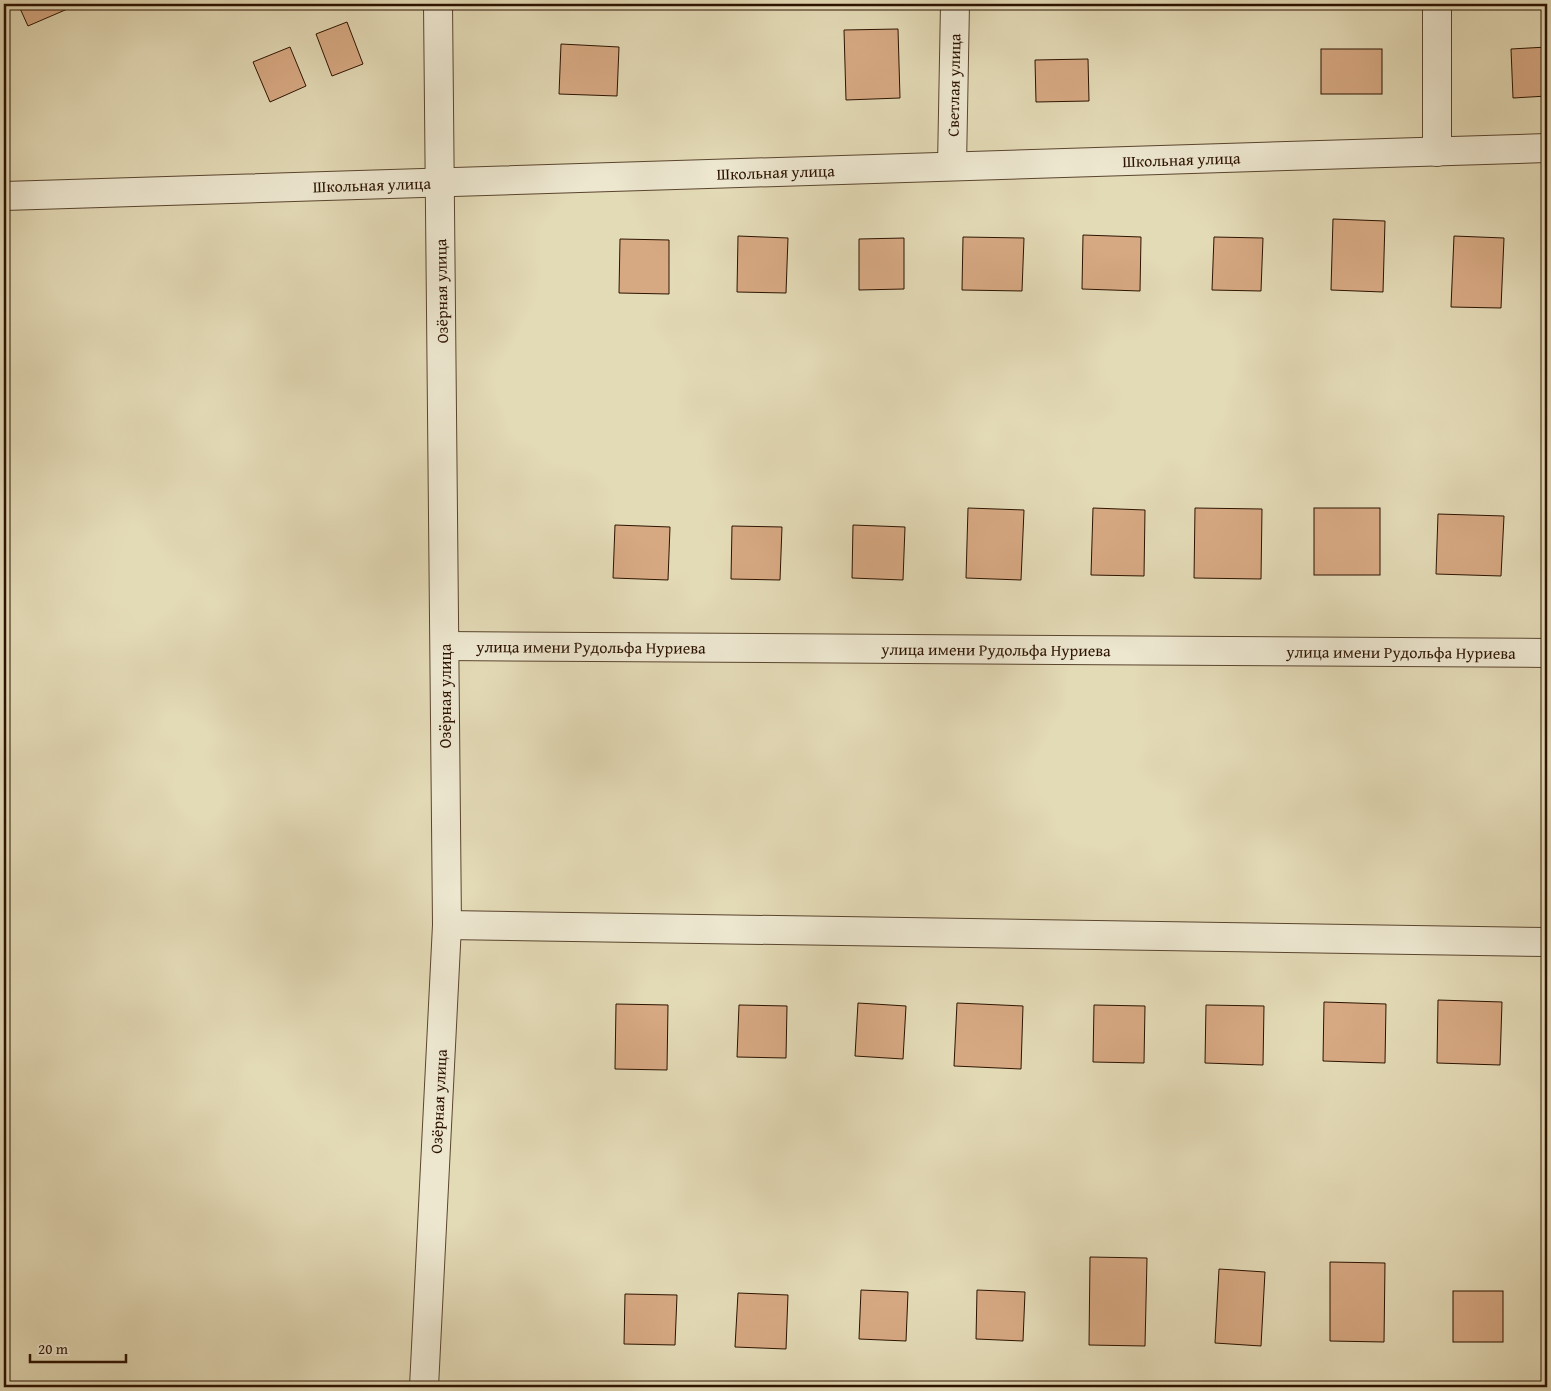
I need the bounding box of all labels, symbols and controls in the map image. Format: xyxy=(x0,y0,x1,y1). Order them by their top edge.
street label: Светлая улица xyxy=(941,33,966,137)
street label: Школьная улица xyxy=(1122,146,1241,173)
street label: Школьная улица xyxy=(716,158,835,186)
street label: Школьная улица xyxy=(312,171,432,198)
street label: Озёрная улица xyxy=(428,238,454,343)
street label: улица имени Рудольфа Нуриева xyxy=(475,634,706,660)
street label: улица имени Рудольфа Нуриева xyxy=(880,637,1111,662)
street label: улица имени Рудольфа Нуриева xyxy=(1285,639,1516,665)
street label: Озёрная улица xyxy=(433,643,457,748)
street label: Озёрная улица xyxy=(424,1048,453,1154)
scale bar xyxy=(30,1331,126,1363)
text: 20 m xyxy=(38,1338,69,1359)

